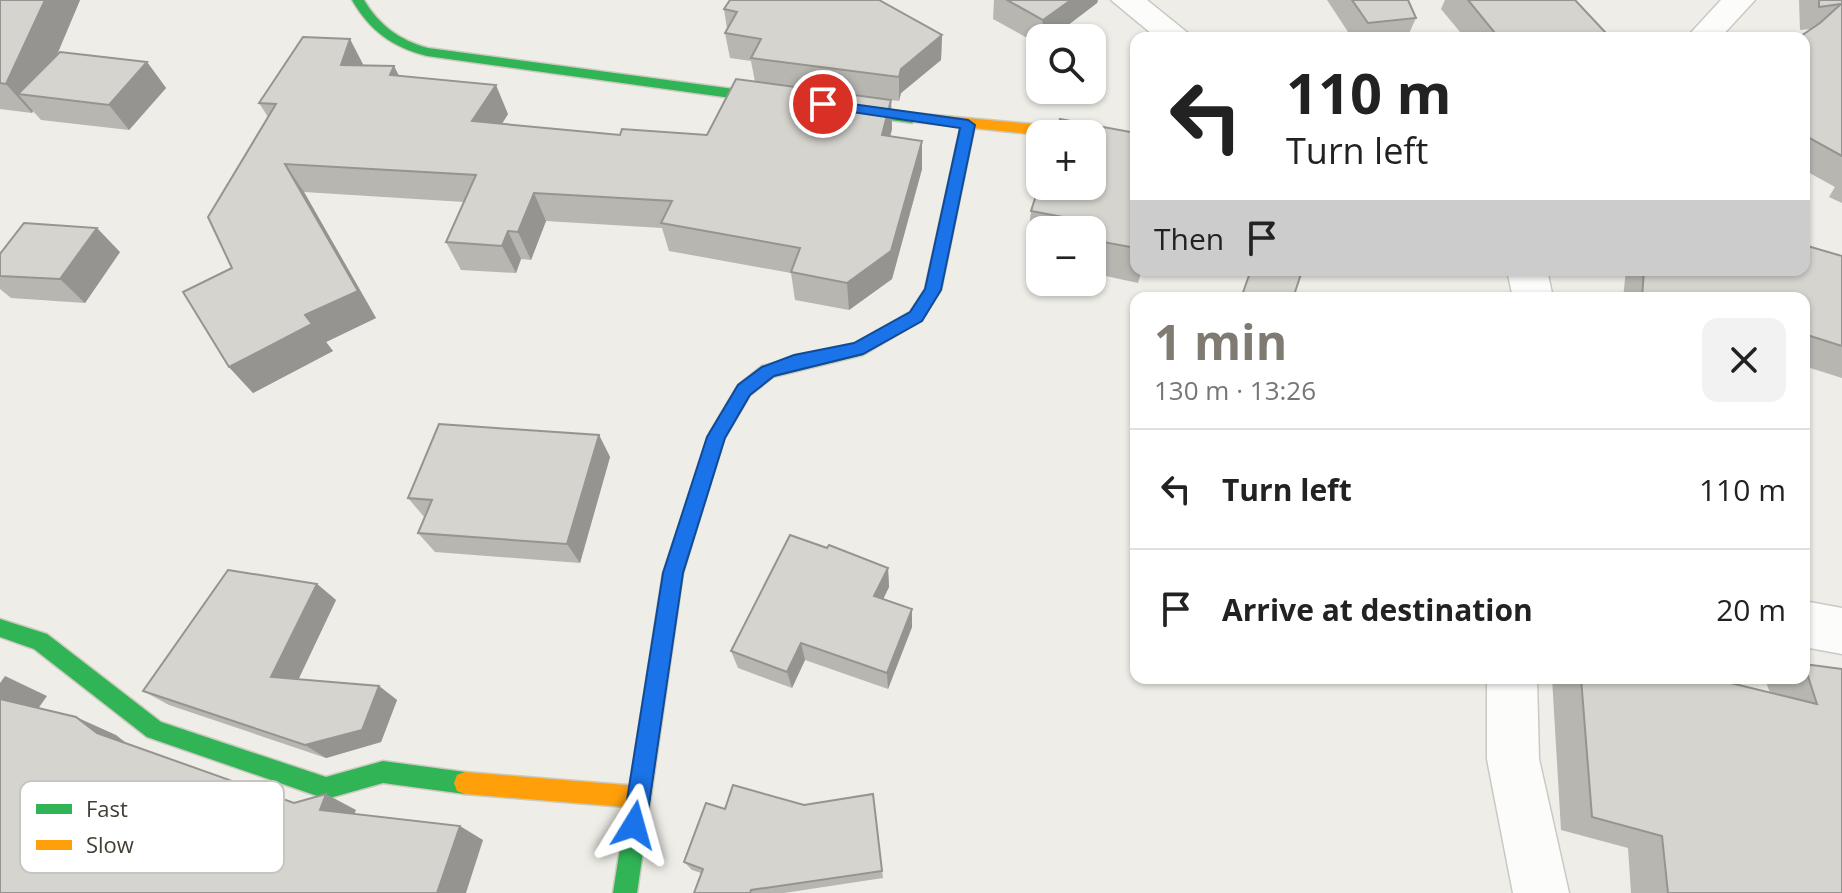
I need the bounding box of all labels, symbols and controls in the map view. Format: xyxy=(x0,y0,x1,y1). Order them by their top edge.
map controls xyxy=(1026,24,1106,296)
button: search xyxy=(1026,24,1106,104)
text: 110 m xyxy=(1286,54,1452,130)
icon: left xyxy=(1154,64,1258,168)
pin xyxy=(789,70,857,138)
icon: arrive xyxy=(801,82,845,126)
button: + xyxy=(1026,120,1106,200)
text: Turn left xyxy=(1286,126,1428,175)
button: − xyxy=(1026,216,1106,296)
icon: arrive xyxy=(1240,216,1284,260)
text: Then xyxy=(1154,218,1224,259)
text: 1 min xyxy=(1154,309,1287,374)
button: close xyxy=(1702,318,1786,402)
text: 130 m · 13:26 xyxy=(1154,372,1316,408)
icon: left xyxy=(1154,467,1198,511)
text: Turn left xyxy=(1222,469,1352,510)
text: 110 m xyxy=(1699,469,1786,510)
icon: arrive xyxy=(1154,587,1198,631)
text: Arrive at destination xyxy=(1222,589,1533,630)
text: 20 m xyxy=(1716,589,1786,630)
legend xyxy=(20,781,284,873)
position arrow xyxy=(592,783,676,867)
text: Fast xyxy=(86,793,128,823)
text: Slow xyxy=(86,829,134,859)

